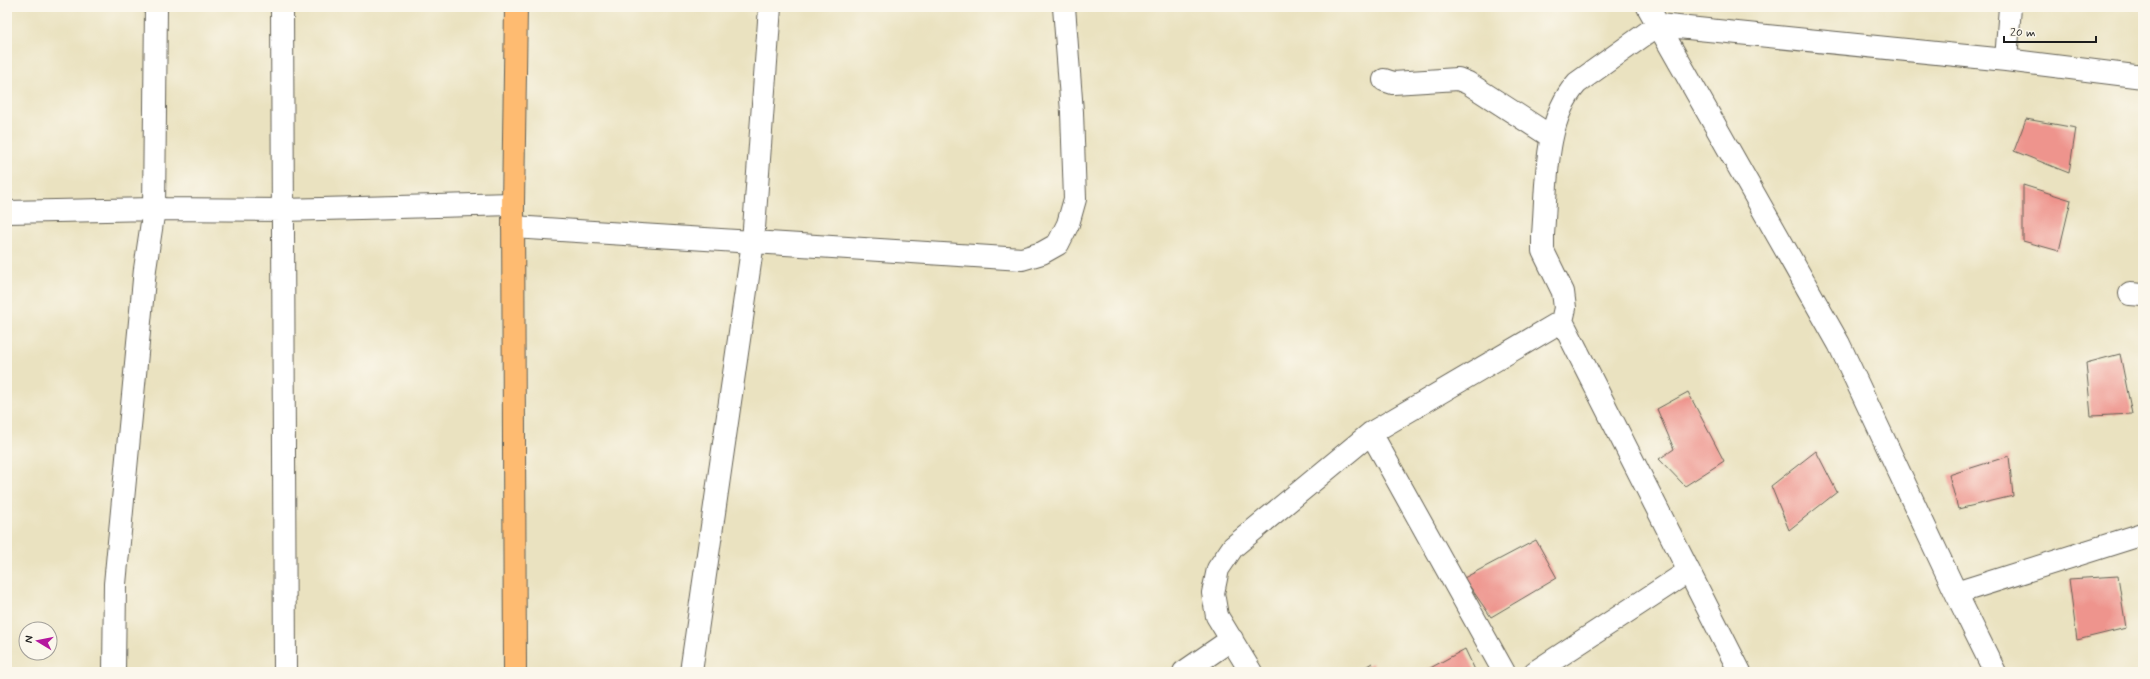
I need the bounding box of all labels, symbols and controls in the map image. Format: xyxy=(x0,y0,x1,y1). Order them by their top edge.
scale bar xyxy=(2004,18,2096,44)
text: 20 m xyxy=(2010,25,2036,41)
north arrow xyxy=(18,621,58,661)
text: N xyxy=(22,635,37,644)

